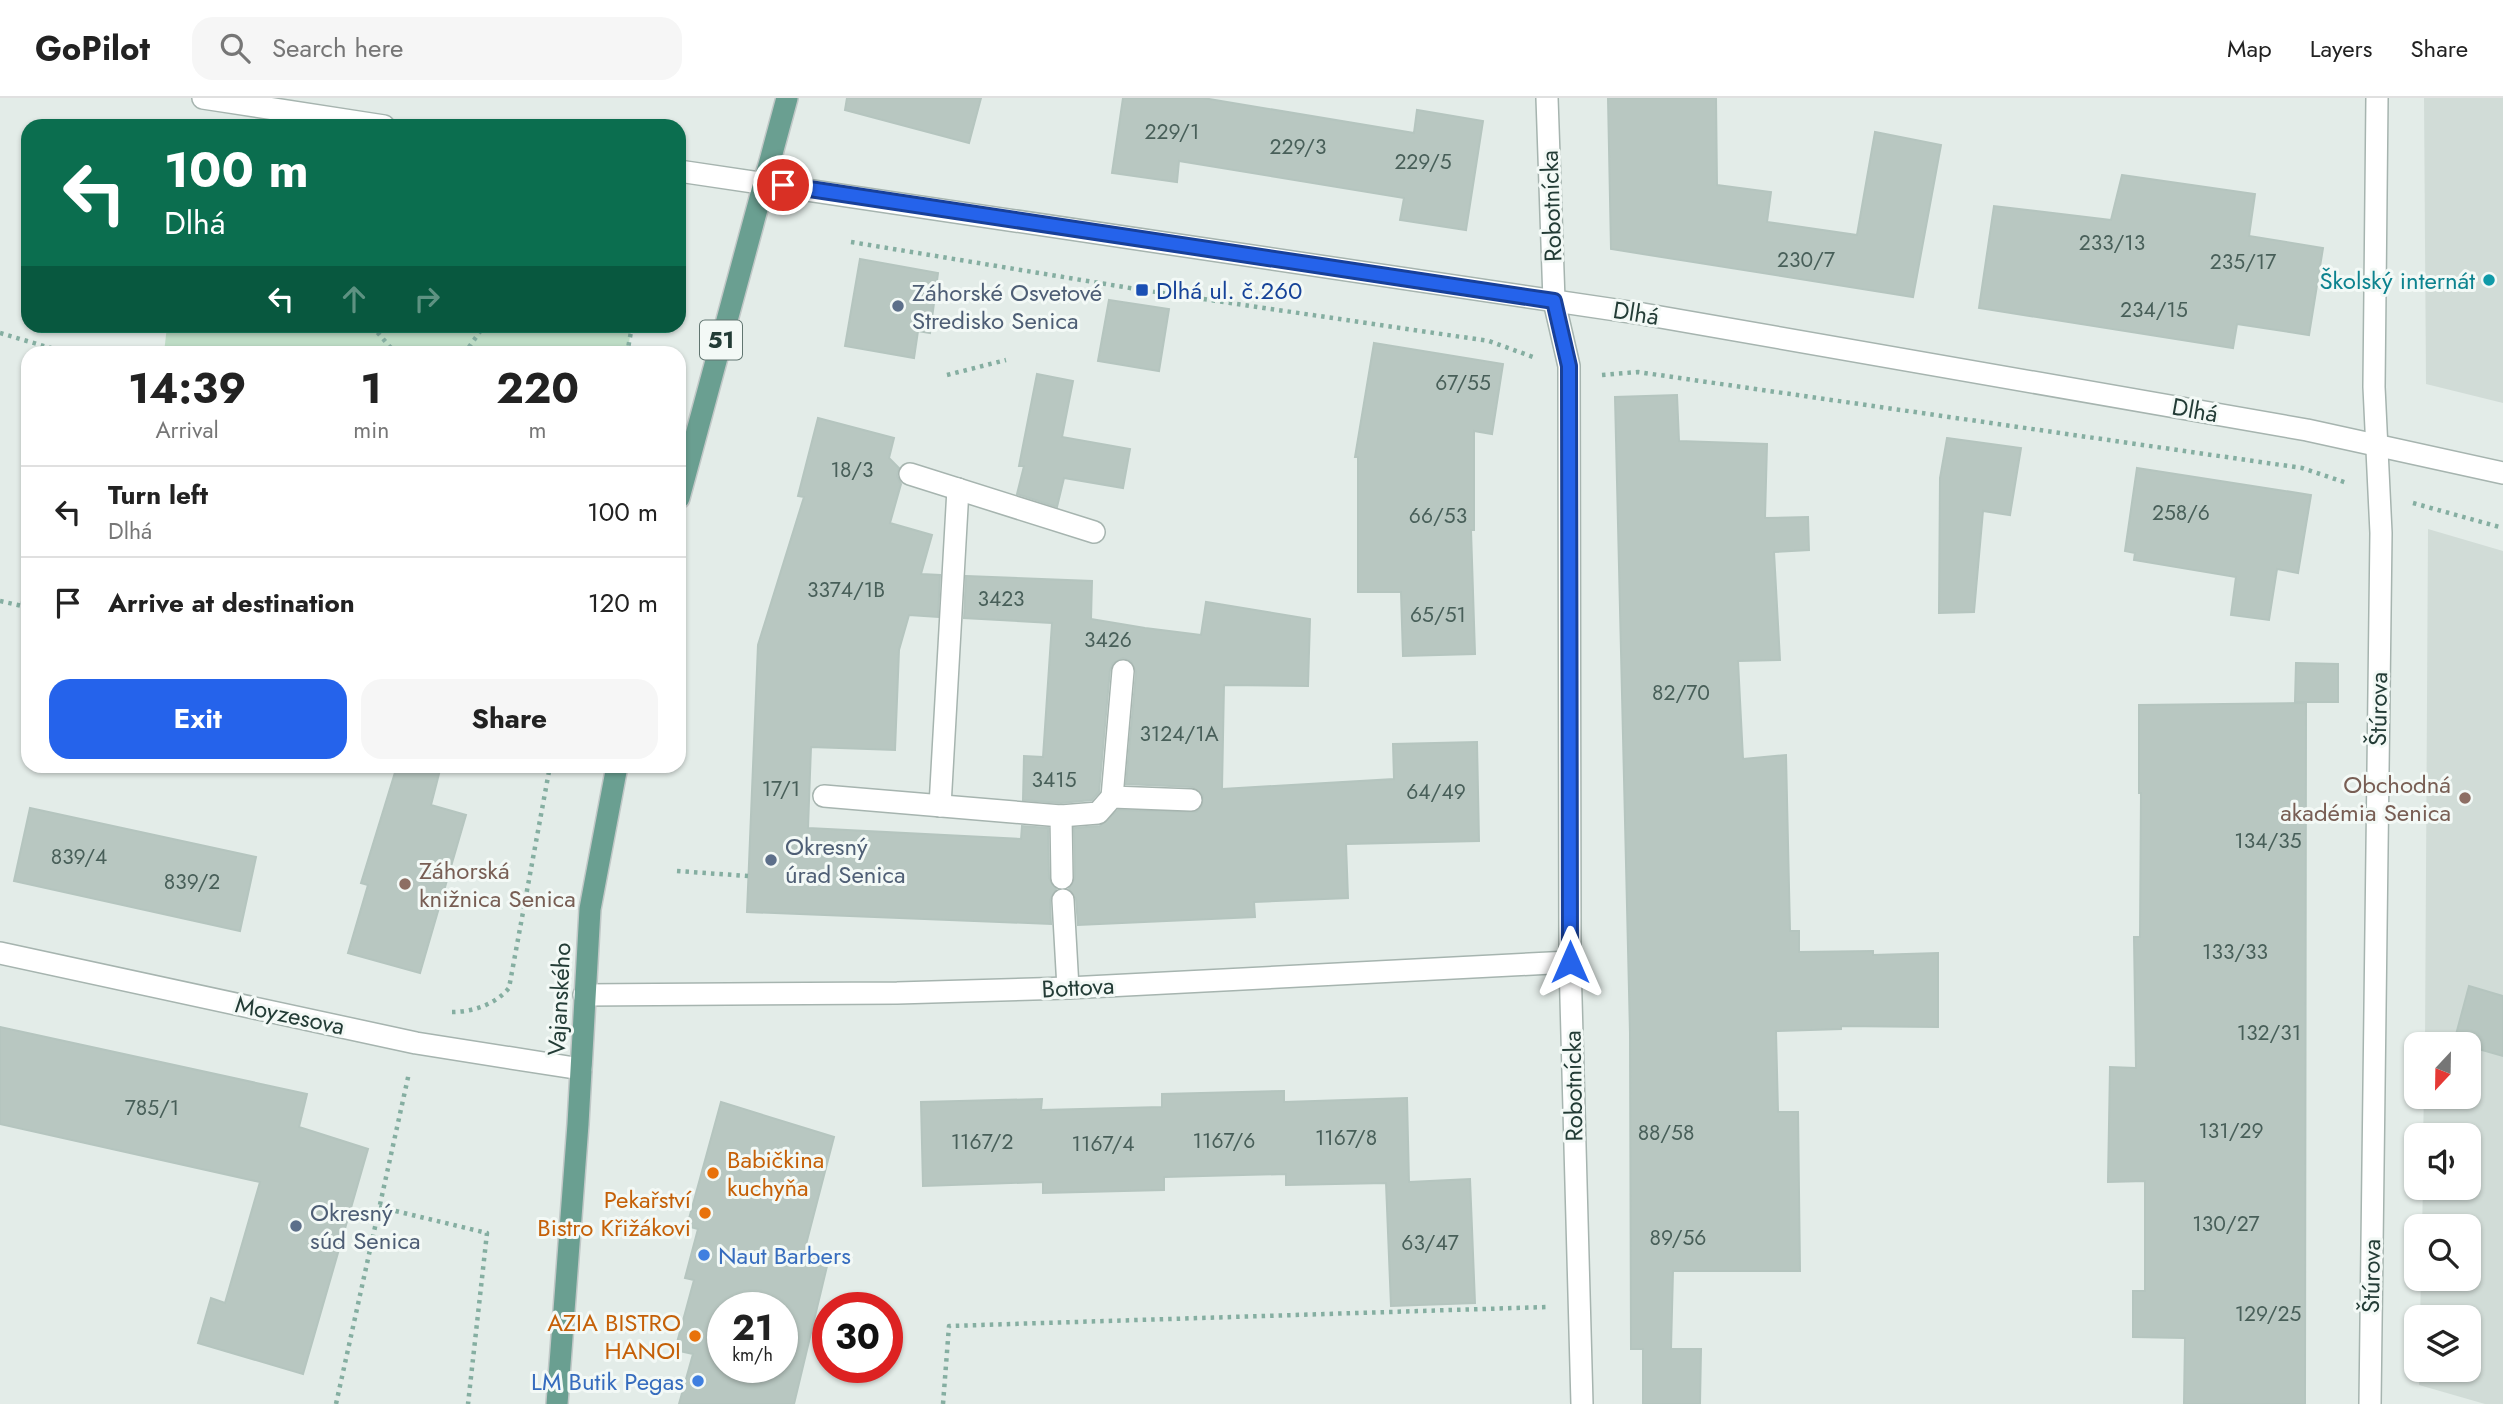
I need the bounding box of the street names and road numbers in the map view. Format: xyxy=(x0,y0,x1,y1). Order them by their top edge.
street label: Robotnícka xyxy=(1532,150,1570,262)
street label: Dlhá xyxy=(1610,292,1662,334)
road number: 51 xyxy=(700,320,742,360)
street label: Dlhá xyxy=(2169,389,2221,431)
street label: Štúrova xyxy=(2360,672,2396,746)
street label: Vajanského xyxy=(539,942,579,1056)
street label: Bottova xyxy=(1041,968,1115,1006)
street label: Moyzesova xyxy=(232,986,348,1044)
street label: Robotnícka xyxy=(1555,1030,1591,1142)
street label: Štúrova xyxy=(2353,1239,2389,1313)

